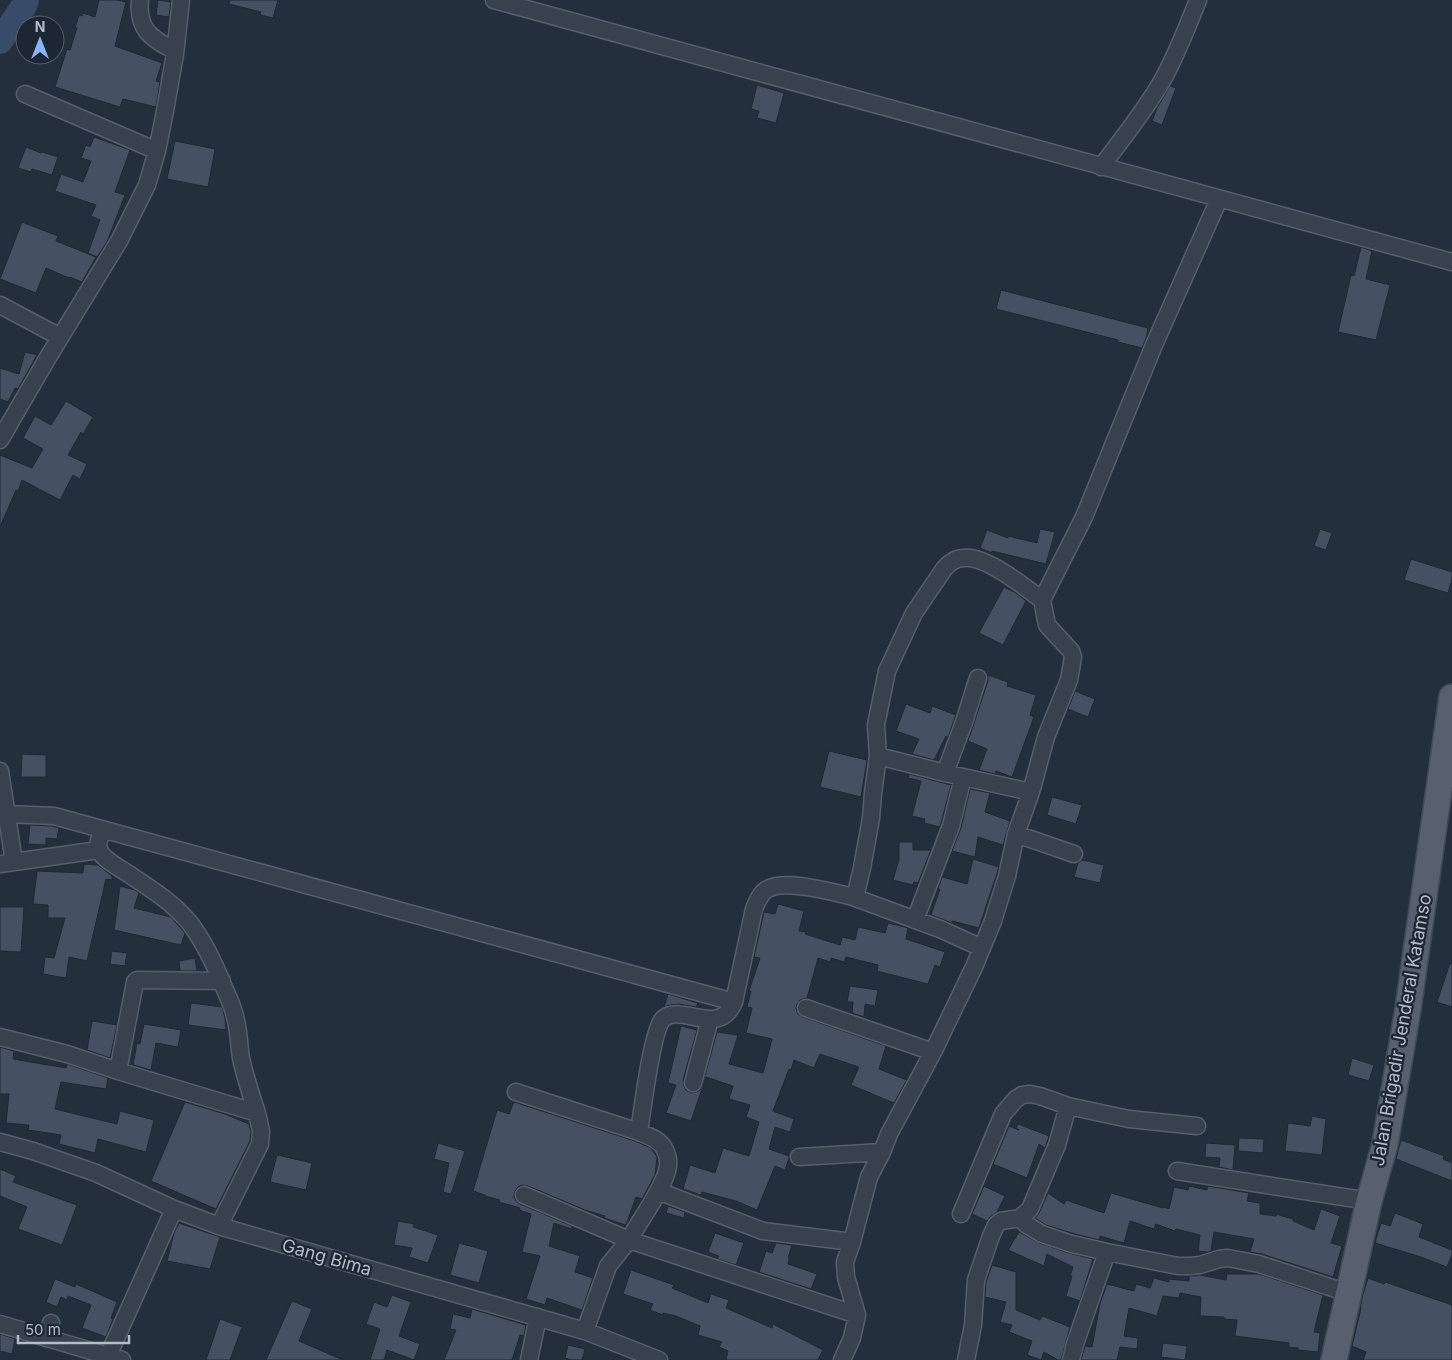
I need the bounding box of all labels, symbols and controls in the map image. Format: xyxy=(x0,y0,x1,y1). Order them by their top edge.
north arrow xyxy=(15,15,65,65)
text: N xyxy=(35,18,45,35)
street label: Jalan Brigadir Jenderal Katamso xyxy=(1367,892,1435,1168)
street label: Gang Bima xyxy=(280,1234,374,1280)
scale bar xyxy=(18,1312,129,1344)
text: 50 m xyxy=(25,1320,61,1339)

